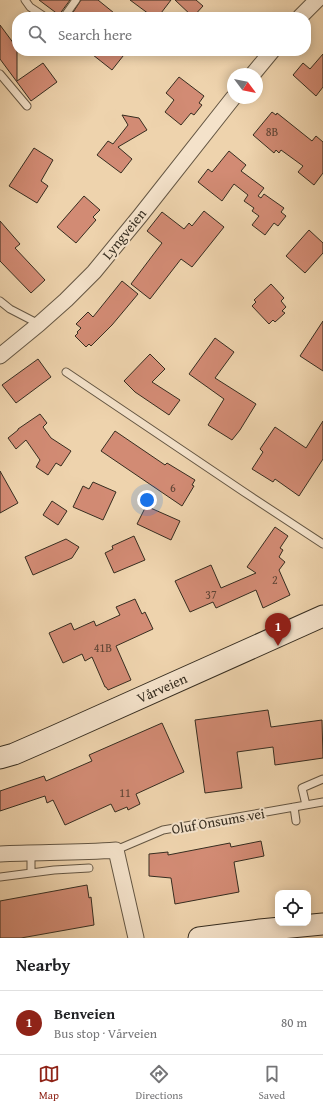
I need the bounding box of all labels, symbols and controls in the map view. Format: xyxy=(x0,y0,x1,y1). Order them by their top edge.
search box xyxy=(12,12,311,56)
icon: search xyxy=(26,23,48,45)
text: Search here xyxy=(58,24,132,45)
north arrow xyxy=(227,68,263,104)
house number: 8B xyxy=(266,123,278,140)
street label: Lyngveien xyxy=(97,204,151,264)
house number: 6 xyxy=(170,479,176,496)
your location xyxy=(137,490,157,510)
house number: 2 xyxy=(272,571,278,588)
house number: 37 xyxy=(205,586,217,603)
pin: 1 xyxy=(265,613,291,646)
house number: 41B xyxy=(94,639,112,656)
street label: Vårveien xyxy=(134,668,190,708)
house number: 11 xyxy=(119,784,131,801)
street label: Oluf Onsums vei xyxy=(170,803,266,839)
map controls xyxy=(275,890,311,926)
button: locate xyxy=(275,890,311,926)
text: Nearby xyxy=(16,952,70,977)
text: Benveien xyxy=(54,1003,115,1024)
text: 1 xyxy=(26,1013,32,1032)
text: 80 m xyxy=(281,1013,307,1032)
text: Bus stop · Vårveien xyxy=(54,1024,157,1043)
tab: Map xyxy=(38,1063,60,1103)
tab: Directions xyxy=(136,1063,183,1103)
tab: Saved xyxy=(258,1063,285,1103)

